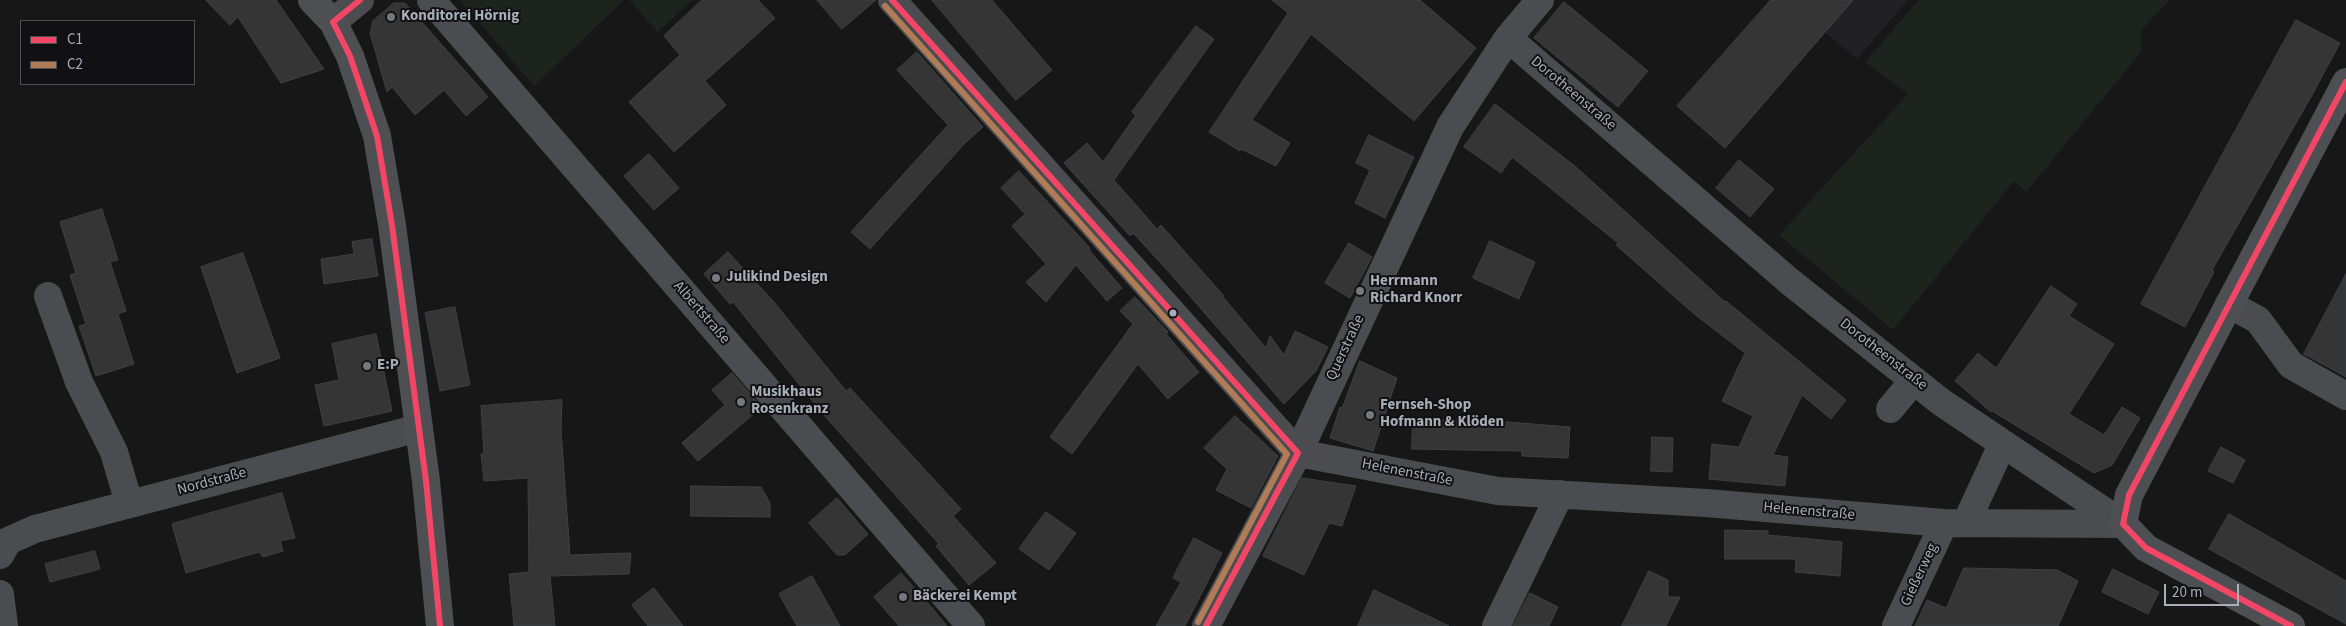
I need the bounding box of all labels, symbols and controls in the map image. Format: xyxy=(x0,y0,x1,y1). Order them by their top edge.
place label: Konditorei Hörnig xyxy=(401,8,519,26)
marker: Konditorei Hörnig xyxy=(385,11,397,23)
legend xyxy=(20,20,195,85)
text: C1 xyxy=(67,29,83,50)
street label: Dorotheenstraße xyxy=(1527,53,1619,135)
text: C2 xyxy=(67,54,83,75)
place label: Julikind Design xyxy=(726,269,828,287)
marker: Julikind Design xyxy=(710,272,722,284)
place label: Herrmann Richard Knorr xyxy=(1370,273,1462,308)
street label: Albertstraße xyxy=(669,278,733,348)
marker: Herrmann Richard Knorr xyxy=(1354,285,1366,297)
unlabelled marker xyxy=(1168,308,1178,318)
street label: Querstraße xyxy=(1323,312,1369,384)
street label: Dorotheenstraße xyxy=(1836,315,1930,395)
place label: E:P xyxy=(377,357,399,375)
marker: E:P xyxy=(361,360,373,372)
place label: Musikhaus Rosenkranz xyxy=(751,384,828,419)
marker: Musikhaus Rosenkranz xyxy=(735,396,747,408)
place label: Fernseh-Shop Hofmann & Klöden xyxy=(1380,397,1504,432)
marker: Fernseh-Shop Hofmann & Klöden xyxy=(1364,409,1376,421)
street label: Helenenstraße xyxy=(1360,455,1454,491)
street label: Nordstraße xyxy=(175,464,249,500)
street label: Helenenstraße xyxy=(1762,499,1856,525)
street label: Gießerweg xyxy=(1898,541,1942,609)
scale bar xyxy=(2166,574,2241,606)
text: 20 m xyxy=(2172,582,2202,603)
place label: Bäckerei Kempt xyxy=(913,588,1017,606)
marker: Bäckerei Kempt xyxy=(897,591,909,603)

